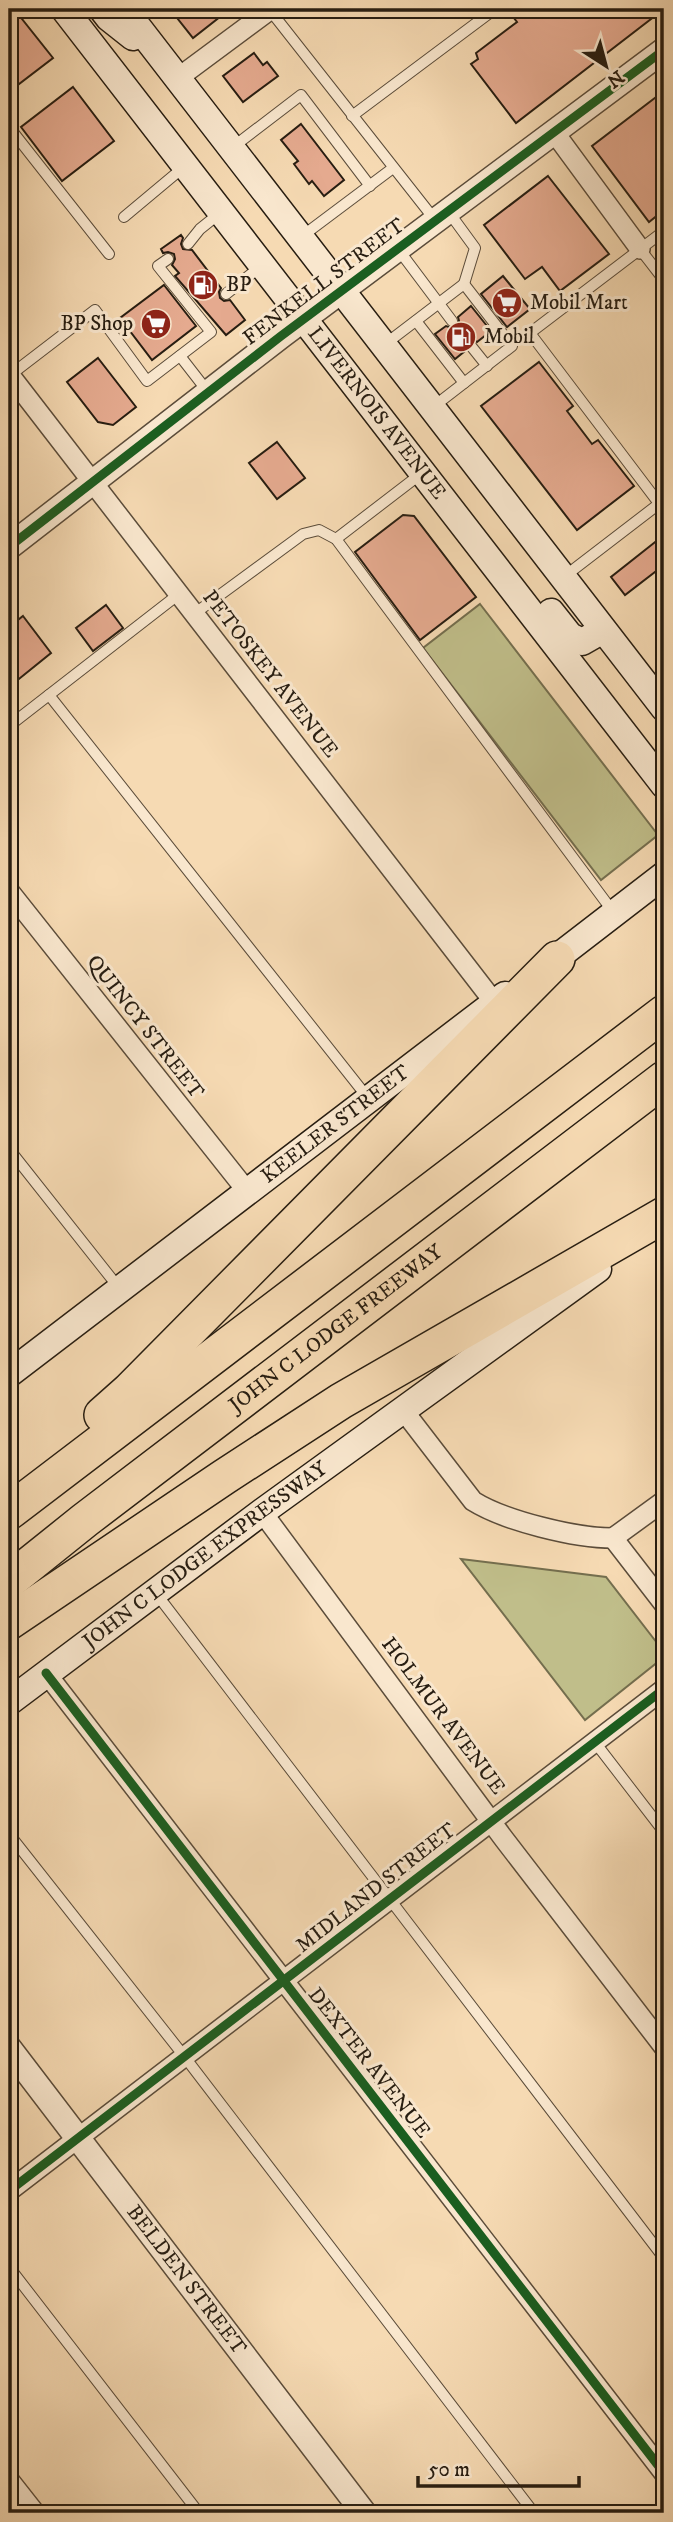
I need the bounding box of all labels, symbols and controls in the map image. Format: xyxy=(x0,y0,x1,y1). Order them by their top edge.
north arrow xyxy=(572,32,642,102)
text: N xyxy=(602,65,628,93)
street label: FENKELL STREET xyxy=(238,213,410,351)
fuel station icon: BP xyxy=(186,268,220,302)
place label: BP xyxy=(226,272,251,298)
supermarket icon: Mobil Mart xyxy=(490,286,524,320)
place label: Mobil Mart xyxy=(530,290,628,316)
supermarket icon: BP Shop xyxy=(139,307,173,341)
place label: BP Shop xyxy=(60,311,133,337)
fuel station icon: Mobil xyxy=(444,320,478,354)
street label: LIVERNOIS AVENUE xyxy=(302,322,452,505)
place label: Mobil xyxy=(484,324,535,350)
street label: PETOSKEY AVENUE xyxy=(196,585,344,763)
street label: QUINCY STREET xyxy=(81,950,209,1104)
street label: KEELER STREET xyxy=(256,1060,415,1189)
street label: JOHN C LODGE FREEWAY xyxy=(222,1239,449,1420)
street label: JOHN C LODGE EXPRESSWAY xyxy=(76,1455,333,1656)
street label: HOLMUR AVENUE xyxy=(375,1632,511,1800)
street label: MIDLAND STREET xyxy=(291,1817,461,1959)
street label: DEXTER AVENUE xyxy=(302,1982,436,2144)
street label: BELDEN STREET xyxy=(121,2200,252,2360)
scale bar xyxy=(418,2445,578,2489)
text: 50 m xyxy=(428,2457,470,2483)

